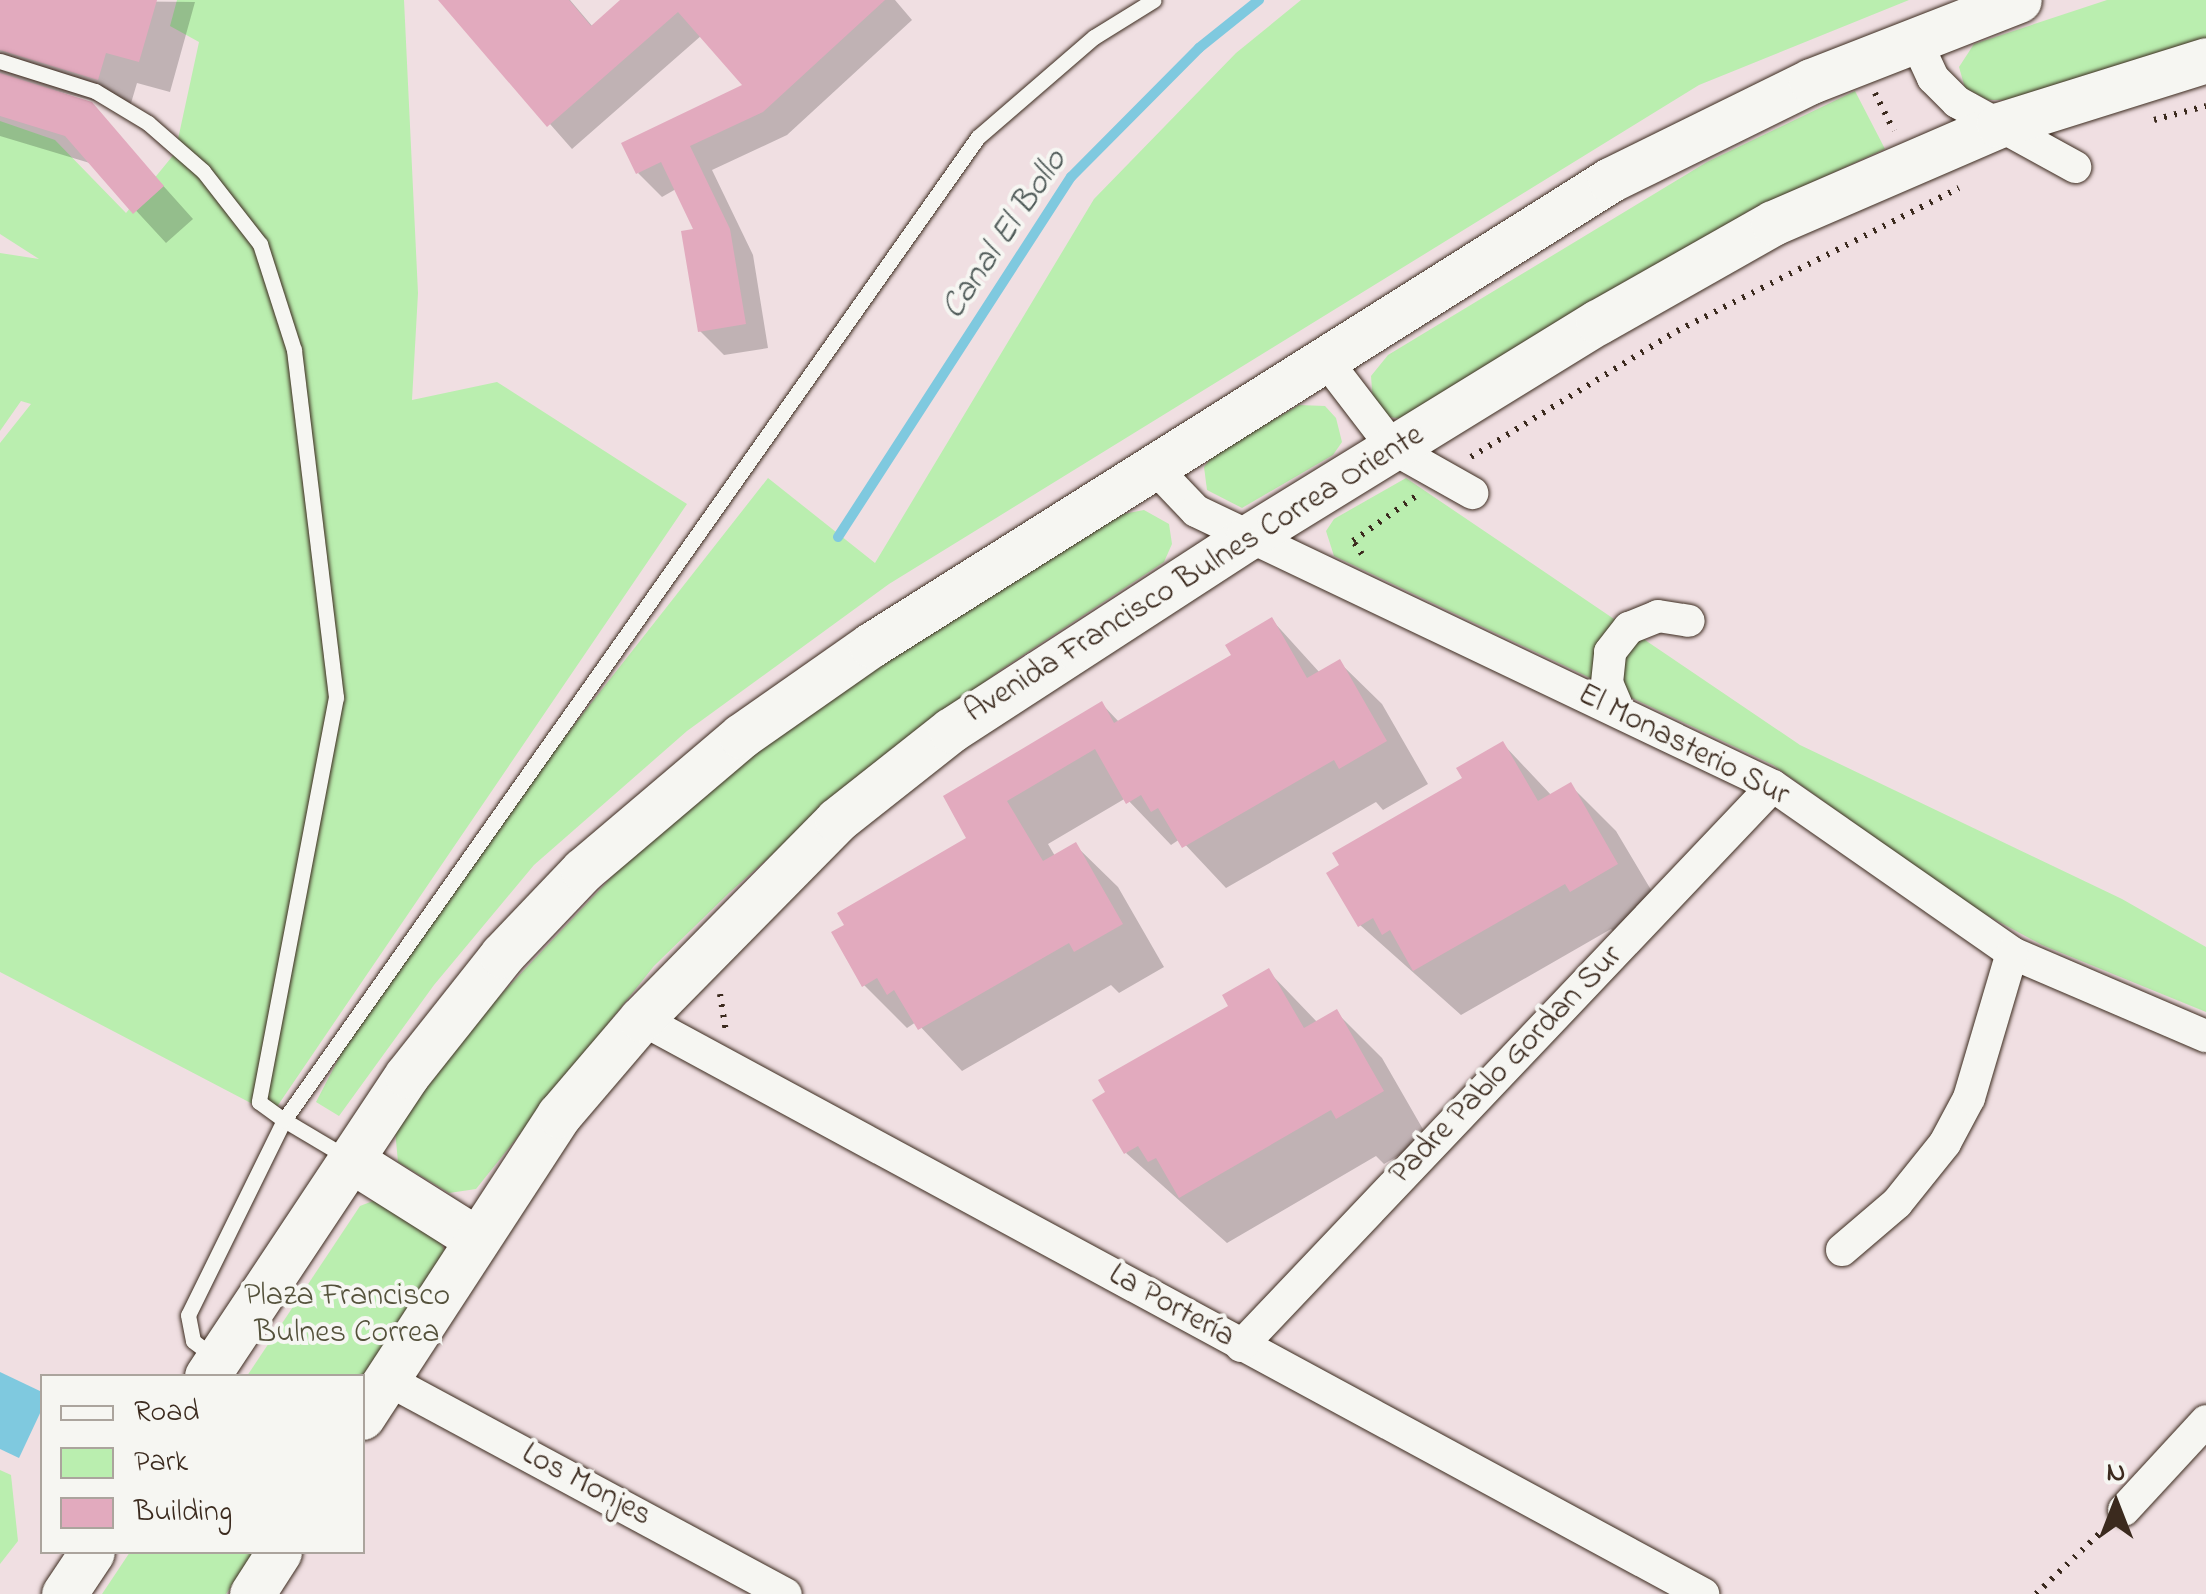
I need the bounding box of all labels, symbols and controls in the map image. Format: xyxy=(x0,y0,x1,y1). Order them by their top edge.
water label: Canal El Bollo xyxy=(933,142,1077,328)
street label: Avenida Francisco Bulnes Correa Oriente xyxy=(959,417,1431,733)
street label: El Monasterio Sur xyxy=(1571,676,1795,816)
street label: Padre Pablo Gordan Sur xyxy=(1383,938,1631,1194)
street label: La Portería xyxy=(1101,1257,1241,1357)
park label: Plaza Francisco Bulnes Correa xyxy=(244,1279,450,1354)
legend xyxy=(40,1374,365,1554)
text: Road xyxy=(134,1391,199,1435)
street label: Los Monjes xyxy=(514,1436,658,1536)
text: Park xyxy=(134,1441,188,1485)
text: N xyxy=(2107,1453,2125,1494)
north arrow xyxy=(2066,1454,2166,1554)
text: Building xyxy=(134,1491,232,1535)

